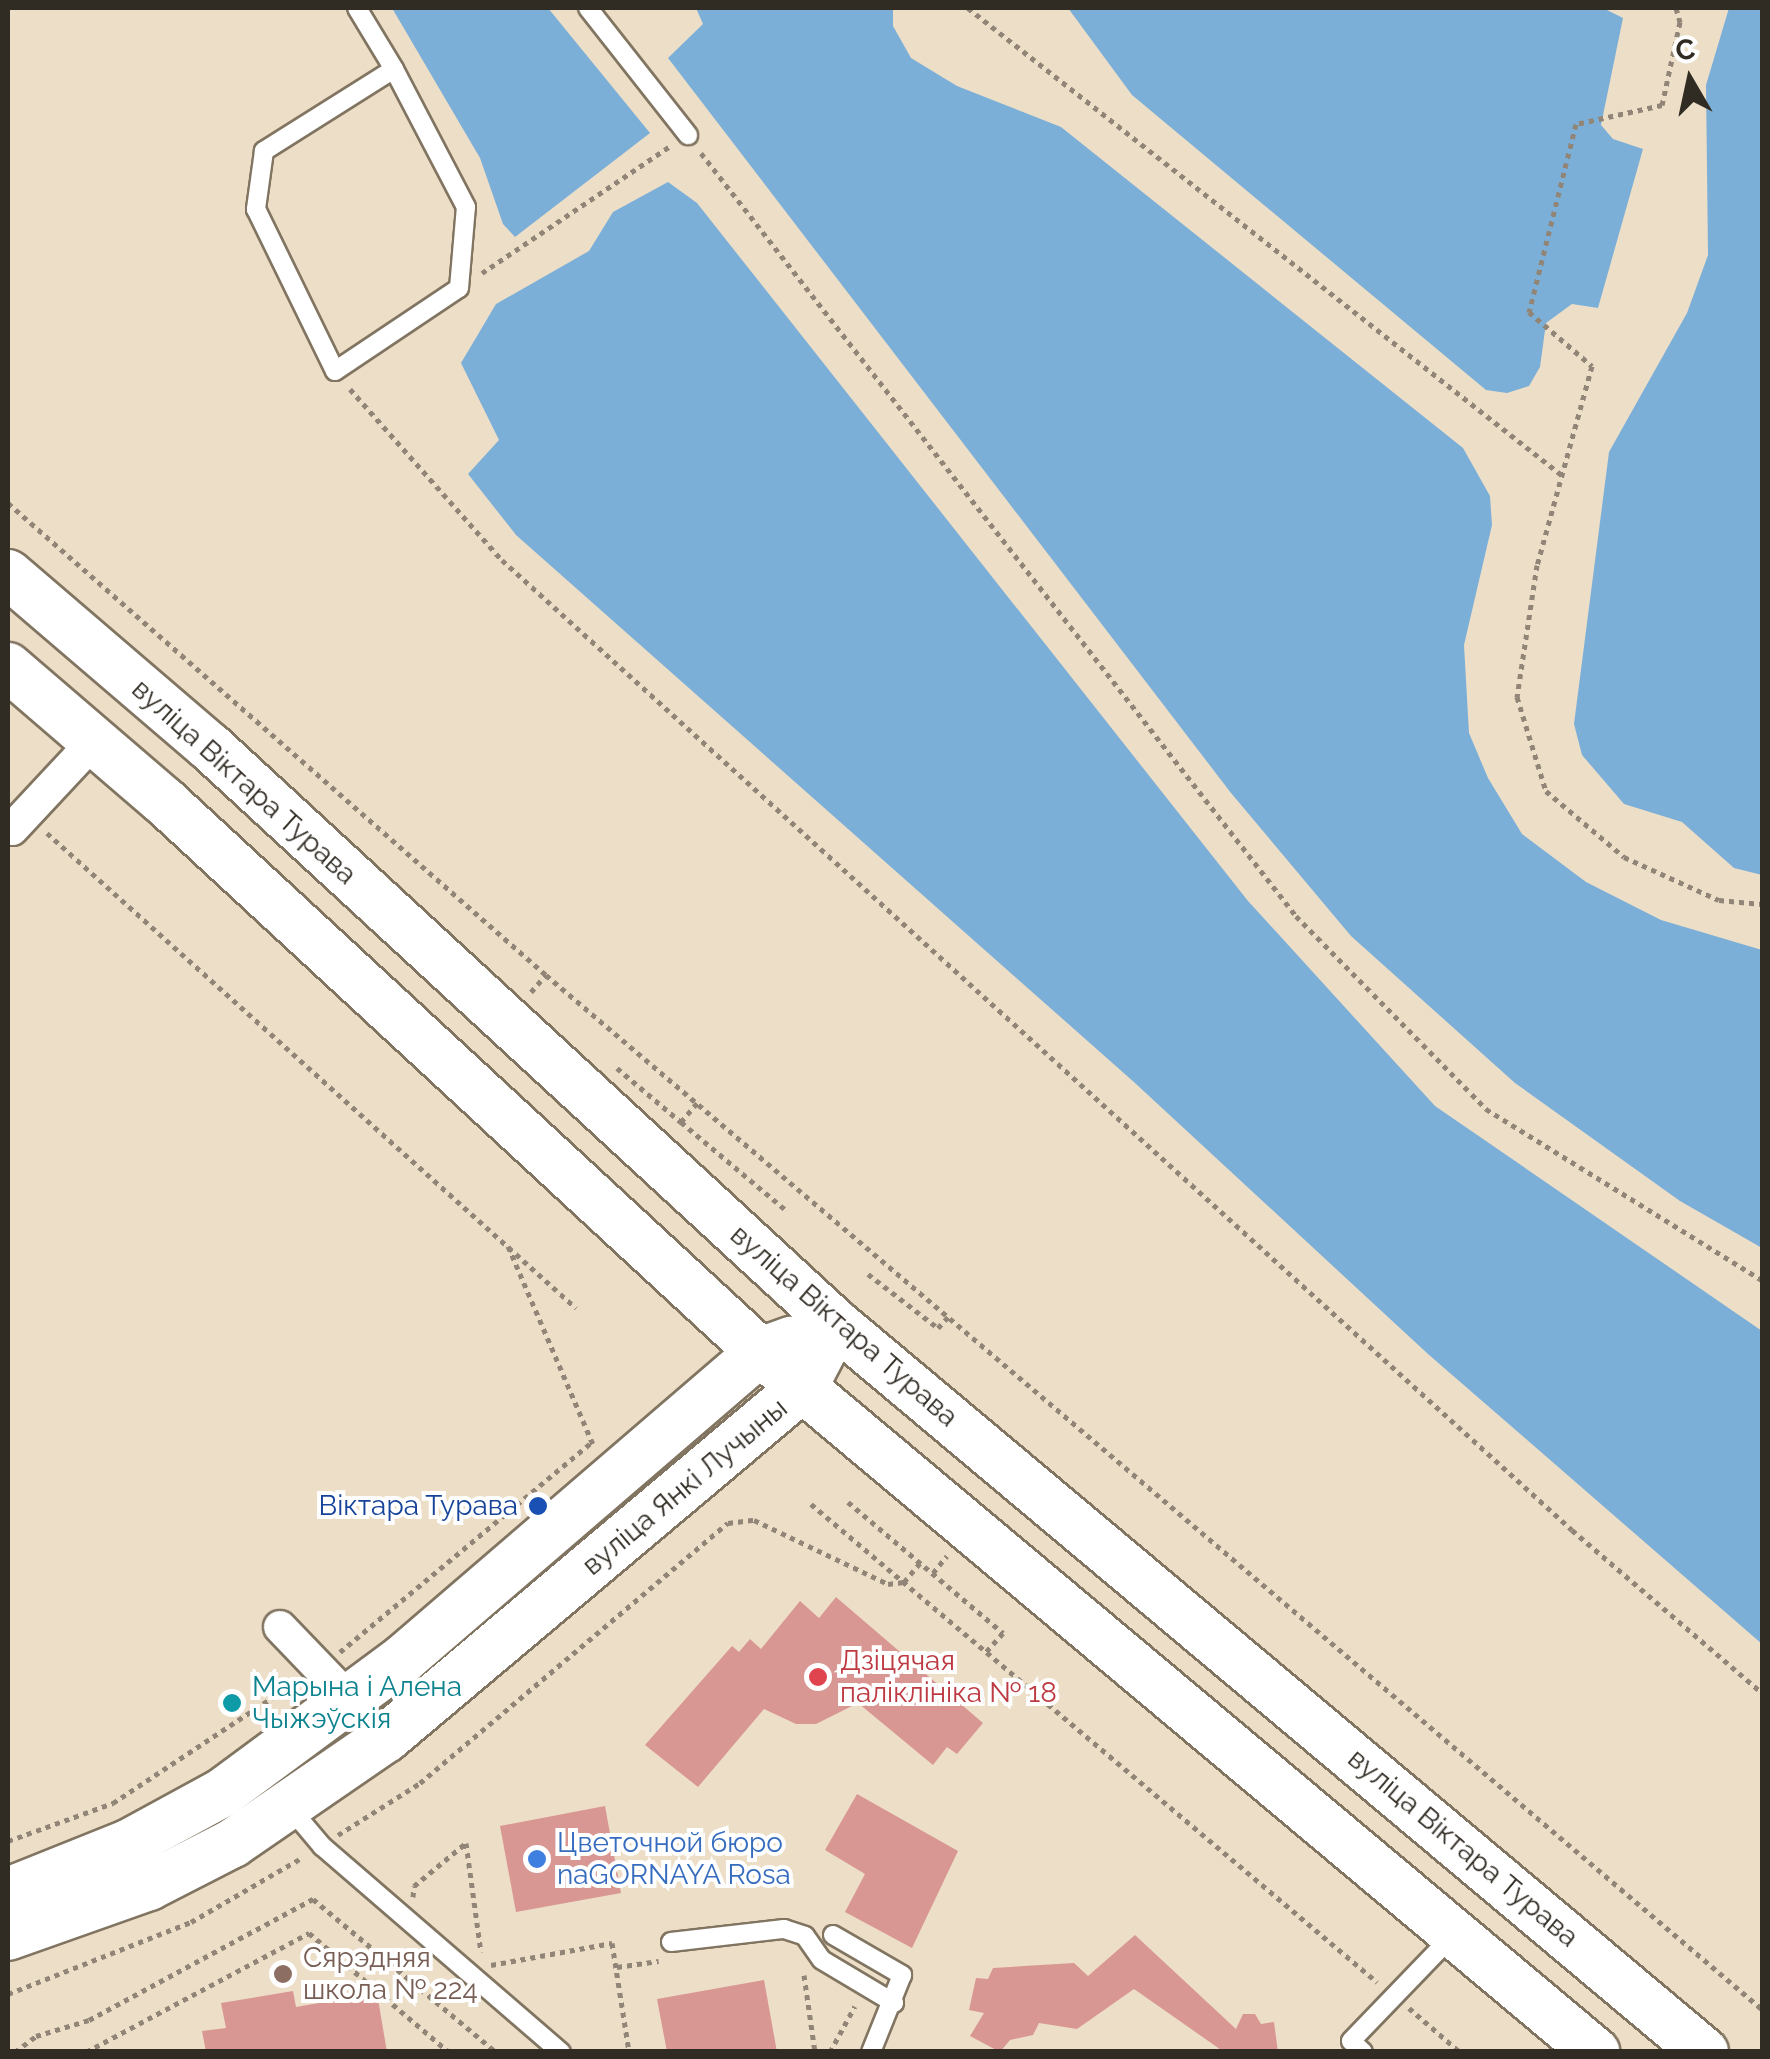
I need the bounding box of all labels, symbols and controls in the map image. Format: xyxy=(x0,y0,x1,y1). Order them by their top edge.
north arrow xyxy=(1640,30,1740,130)
text: С xyxy=(1673,32,1697,68)
street label: вуліца Віктара Турава xyxy=(125,672,363,892)
street label: вуліца Віктара Турава xyxy=(723,1218,965,1434)
street label: вуліца Янкі Лучыны xyxy=(576,1392,794,1582)
place label: Віктара Турава xyxy=(318,1489,518,1523)
marker: Віктара Турава xyxy=(527,1495,549,1517)
place label: Дзіцячая паліклініка № 18 xyxy=(840,1644,1057,1710)
marker: Дзіцячая паліклініка № 18 xyxy=(805,1664,831,1690)
place label: Марына і Алена Чыжэўскія xyxy=(252,1670,463,1736)
marker: Марына і Алена Чыжэўскія xyxy=(221,1692,243,1714)
street label: вуліца Віктара Турава xyxy=(1341,1742,1585,1954)
place label: Цветочной бюро naGORNAYA Rosa xyxy=(557,1826,792,1892)
marker: Цветочной бюро naGORNAYA Rosa xyxy=(526,1848,548,1870)
place label: Сярэдняя школа № 224 xyxy=(303,1941,478,2007)
marker: Сярэдняя школа № 224 xyxy=(272,1963,294,1985)

